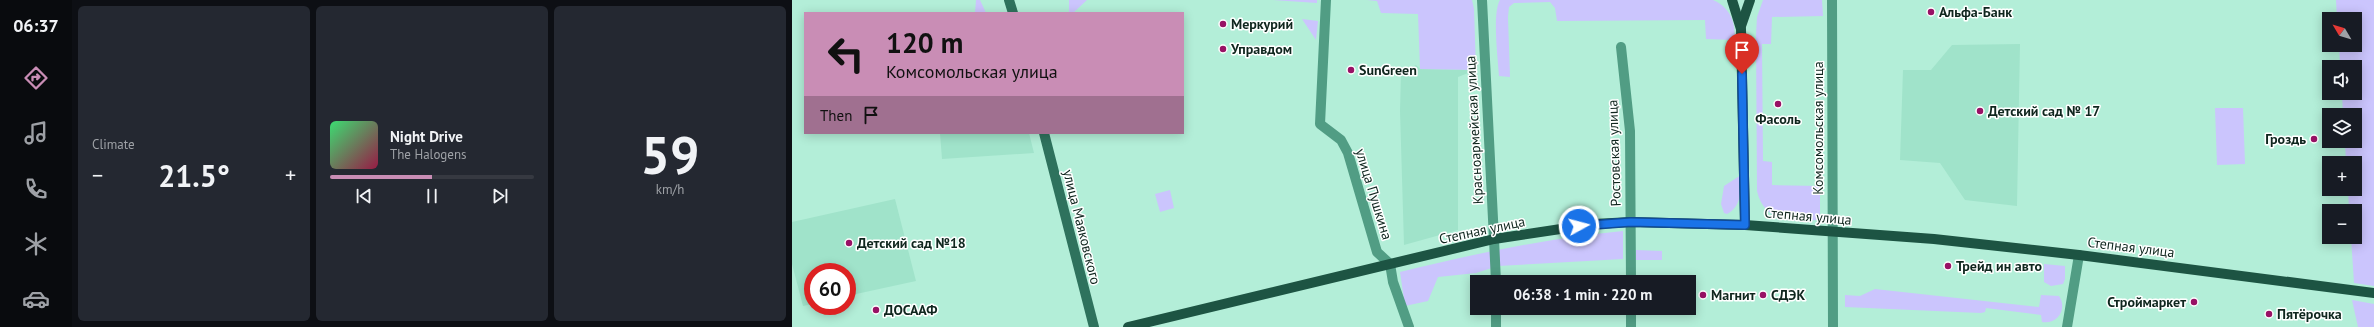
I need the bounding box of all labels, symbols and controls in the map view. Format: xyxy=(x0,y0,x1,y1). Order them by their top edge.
place label: Альфа-Банк xyxy=(1939,3,2012,21)
marker: Альфа-Банк xyxy=(1926,7,1936,17)
north arrow xyxy=(2322,12,2362,52)
map controls xyxy=(2322,12,2362,244)
text: 06:37 xyxy=(13,14,59,37)
place label: Меркурий xyxy=(1231,15,1293,33)
marker: Меркурий xyxy=(1218,19,1228,29)
text: 120 m xyxy=(886,24,963,61)
icon: left xyxy=(820,28,872,80)
pin xyxy=(1725,33,1759,74)
icon: arrive xyxy=(1731,39,1753,61)
place label: Управдом xyxy=(1230,40,1292,58)
marker: Управдом xyxy=(1218,44,1228,54)
street label: Красноармейская улица xyxy=(1461,55,1487,205)
text: Комсомольская улица xyxy=(886,60,1058,83)
button: sound xyxy=(2322,60,2362,100)
place label: SunGreen xyxy=(1359,61,1417,79)
street label: Комсомольская улица xyxy=(1809,61,1827,195)
icon: directions xyxy=(22,64,50,92)
marker: SunGreen xyxy=(1346,65,1356,75)
street label: Ростовская улица xyxy=(1603,99,1625,207)
marker: Фасоль xyxy=(1773,99,1783,109)
place label: Детский сад № 17 xyxy=(1988,102,2100,120)
icon: arrive xyxy=(860,104,882,126)
text: Then xyxy=(820,106,852,125)
marker: Детский сад № 17 xyxy=(1975,106,1985,116)
button: layers xyxy=(2322,108,2362,148)
place label: Фасоль xyxy=(1755,110,1801,128)
icon: music xyxy=(22,119,50,147)
text: 59 xyxy=(641,121,699,188)
text: Night Drive xyxy=(390,127,463,146)
place label: Гроздь xyxy=(2265,130,2306,148)
marker: Гроздь xyxy=(2309,134,2319,144)
text: Climate xyxy=(92,136,135,153)
text: The Halogens xyxy=(390,146,467,163)
street label: улица Пушкина xyxy=(1352,146,1396,242)
text: 21.5° xyxy=(158,156,230,195)
button: + xyxy=(2322,156,2362,196)
text: − xyxy=(92,161,103,189)
text: + xyxy=(285,161,296,189)
street label: улица Маяковского xyxy=(1059,168,1105,286)
icon: phone xyxy=(22,175,50,203)
text: km/h xyxy=(656,181,684,198)
icon: previous xyxy=(353,185,375,207)
icon: pause xyxy=(421,185,443,207)
icon: next xyxy=(489,185,511,207)
street label: Степная улица xyxy=(1764,203,1852,229)
button: − xyxy=(2322,204,2362,244)
position arrow xyxy=(1558,205,1600,247)
street label: Степная улица xyxy=(1437,212,1527,248)
icon: climate xyxy=(22,230,50,258)
street label: Степная улица xyxy=(2086,233,2176,261)
place label: Детский сад №18 xyxy=(857,234,966,252)
marker: Детский сад №18 xyxy=(844,238,854,248)
place label: Трейд ин авто xyxy=(1956,257,2043,275)
marker: Трейд ин авто xyxy=(1943,261,1953,271)
speed limit sign: 60 xyxy=(804,263,856,315)
icon: car xyxy=(22,285,50,313)
text: 06:38 · 1 min · 220 m xyxy=(1514,285,1652,304)
place label: Магнит xyxy=(1711,286,1756,304)
place label: СДЭК xyxy=(1771,286,1805,304)
marker: Магнит xyxy=(1698,290,1708,300)
marker: СДЭК xyxy=(1758,290,1768,300)
place label: Строймаркет xyxy=(2107,293,2186,311)
marker: Строймаркет xyxy=(2189,297,2199,307)
place label: ДОСААФ xyxy=(884,301,938,319)
marker: ДОСААФ xyxy=(871,305,881,315)
place label: Пятёрочка xyxy=(2277,305,2342,323)
marker: Пятёрочка xyxy=(2264,309,2274,319)

